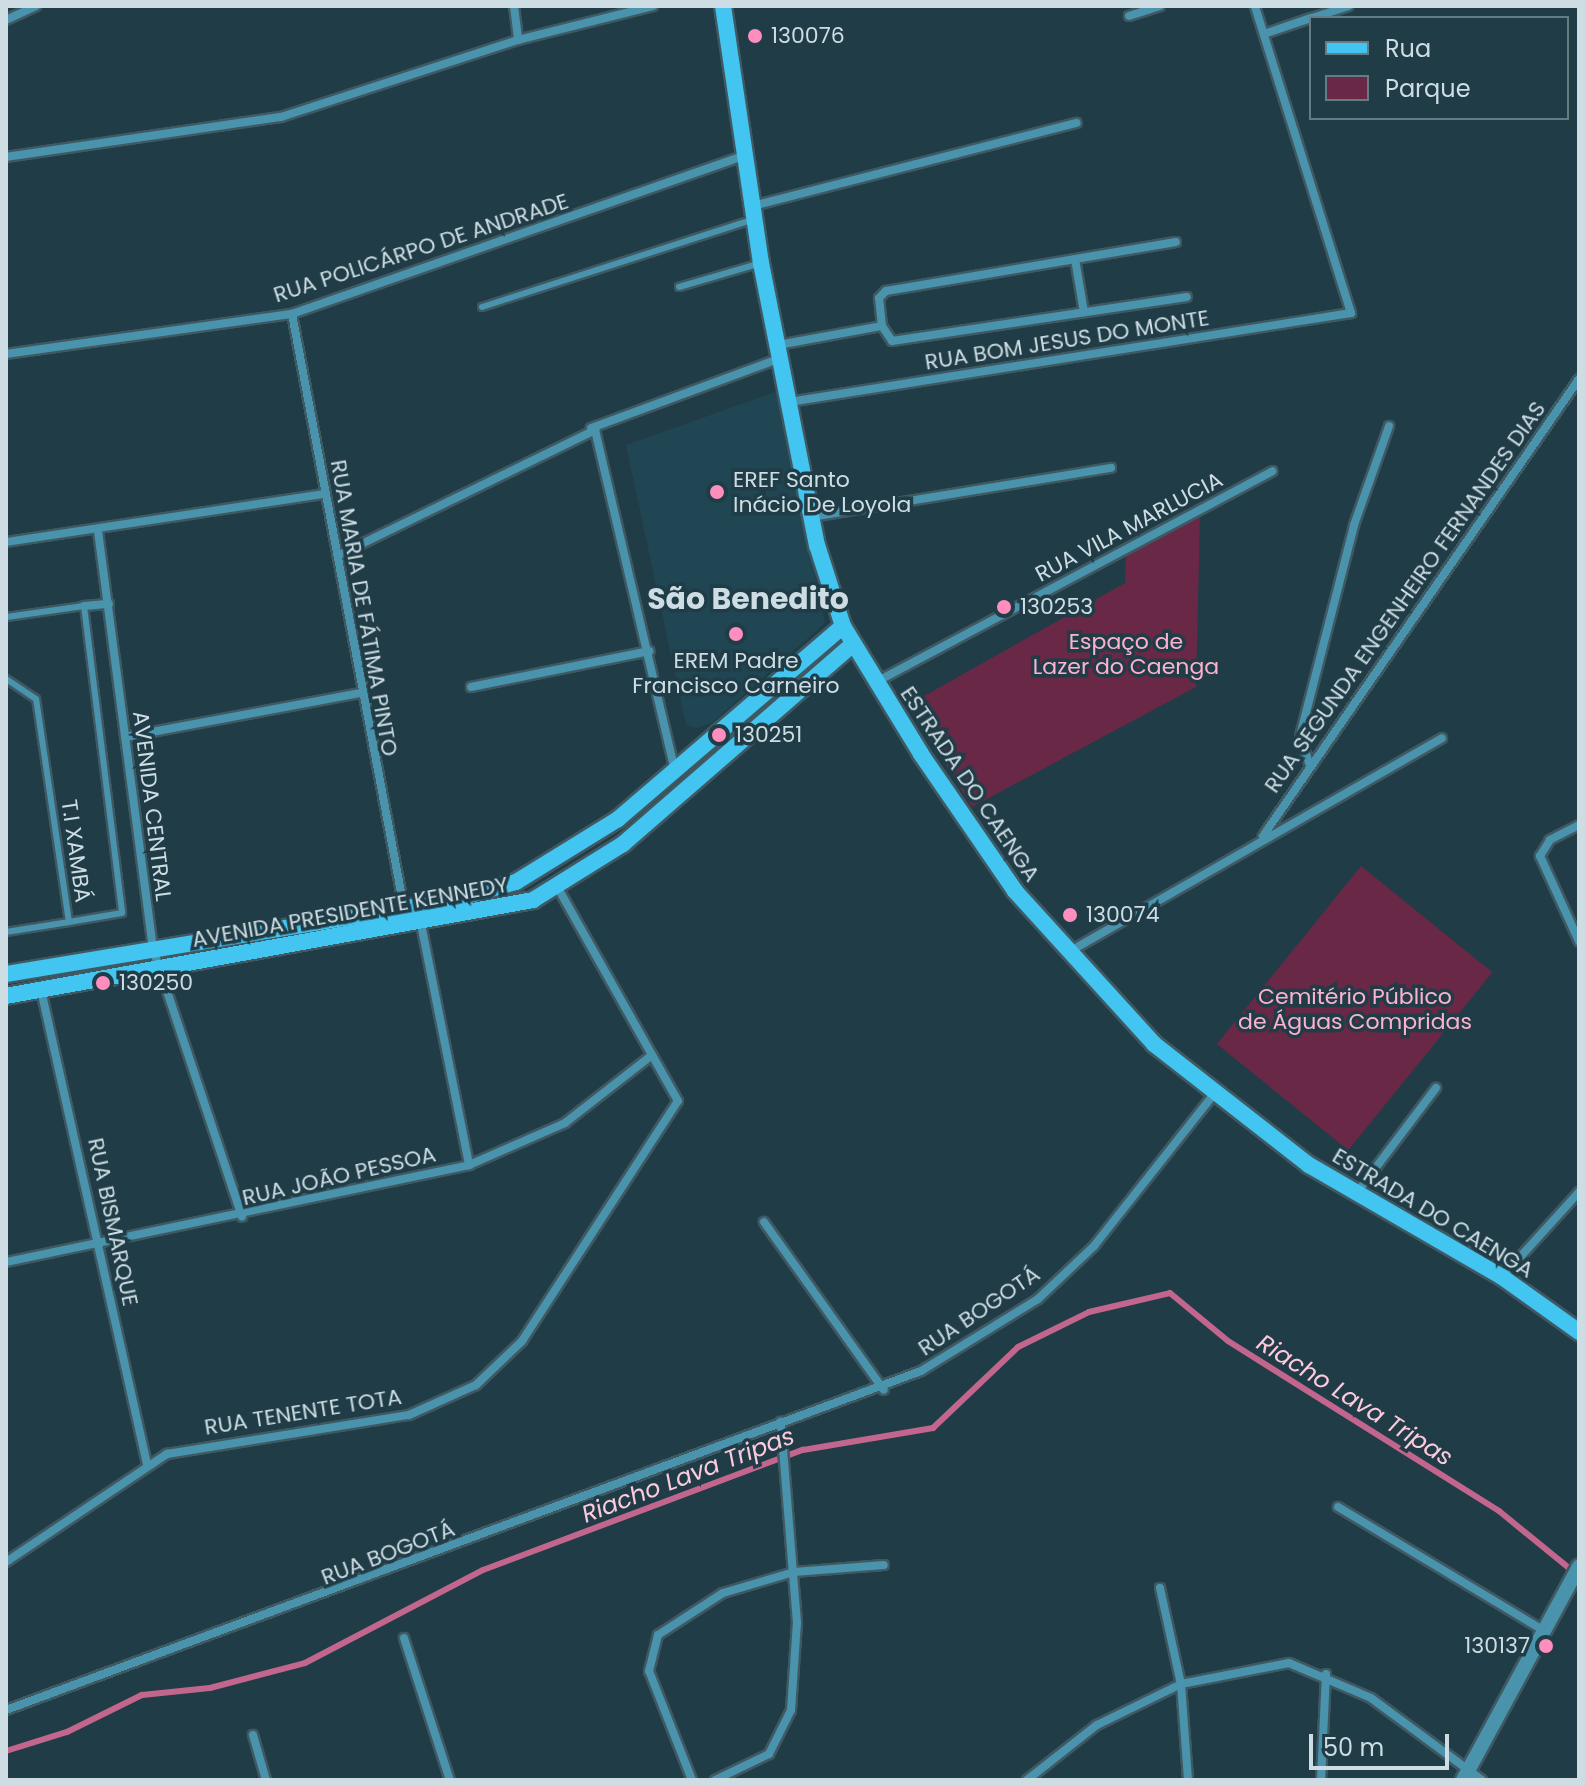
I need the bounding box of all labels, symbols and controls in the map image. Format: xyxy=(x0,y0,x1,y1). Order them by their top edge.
legend xyxy=(1309,16,1569,120)
place label: 130076 xyxy=(771,23,845,49)
marker: 130076 xyxy=(746,27,764,45)
text: Rua xyxy=(1385,32,1431,65)
text: Parque xyxy=(1385,72,1471,105)
street label: RUA POLICÁRPO DE ANDRADE xyxy=(270,188,572,308)
street label: RUA BOM JESUS DO MONTE xyxy=(923,304,1211,376)
street label: RUA SEGUNDA ENGENHEIRO FERNANDES DIAS xyxy=(1259,396,1551,798)
street label: RUA MARIA DE FÁTIMA PINTO xyxy=(325,458,403,758)
place label: EREF Santo Inácio De Loyola xyxy=(733,466,911,518)
street label: RUA VILA MARLUCIA xyxy=(1031,466,1227,588)
marker: EREF Santo Inácio De Loyola xyxy=(708,483,726,501)
district label: São Benedito xyxy=(647,581,849,617)
place label: 130253 xyxy=(1020,594,1093,620)
marker: 130253 xyxy=(995,598,1013,616)
marker: EREM Padre Francisco Carneiro xyxy=(727,625,745,643)
park label: Espaço de Lazer do Caenga xyxy=(1033,628,1219,680)
place label: EREM Padre Francisco Carneiro xyxy=(632,647,840,698)
street label: ESTRADA DO CAENGA xyxy=(895,681,1045,887)
street label: AVENIDA CENTRAL xyxy=(127,709,177,903)
place label: 130251 xyxy=(735,722,802,748)
marker: 130251 xyxy=(710,726,728,744)
street label: T.I XAMBÁ xyxy=(56,798,96,904)
street label: AVENIDA PRESIDENTE KENNEDY xyxy=(190,871,510,953)
place label: 130074 xyxy=(1086,902,1159,928)
marker: 130074 xyxy=(1061,906,1079,924)
place label: 130250 xyxy=(119,970,193,996)
marker: 130250 xyxy=(94,974,112,992)
park label: Cemitério Público de Águas Compridas xyxy=(1238,983,1472,1034)
street label: RUA BISMARQUE xyxy=(82,1135,144,1309)
street label: RUA JOÃO PESSOA xyxy=(240,1141,438,1211)
street label: ESTRADA DO CAENGA xyxy=(1328,1143,1538,1283)
street label: RUA BOGOTÁ xyxy=(913,1261,1045,1361)
water label: Riacho Lava Tripas xyxy=(1252,1328,1458,1472)
street label: RUA TENENTE TOTA xyxy=(203,1383,403,1441)
water label: Riacho Lava Tripas xyxy=(578,1421,798,1529)
street label: RUA BOGOTÁ xyxy=(318,1515,458,1591)
place label: 130137 xyxy=(1464,1633,1530,1659)
marker: 130137 xyxy=(1537,1637,1555,1655)
scale bar xyxy=(1313,1718,1453,1768)
text: 50 m xyxy=(1323,1731,1384,1764)

